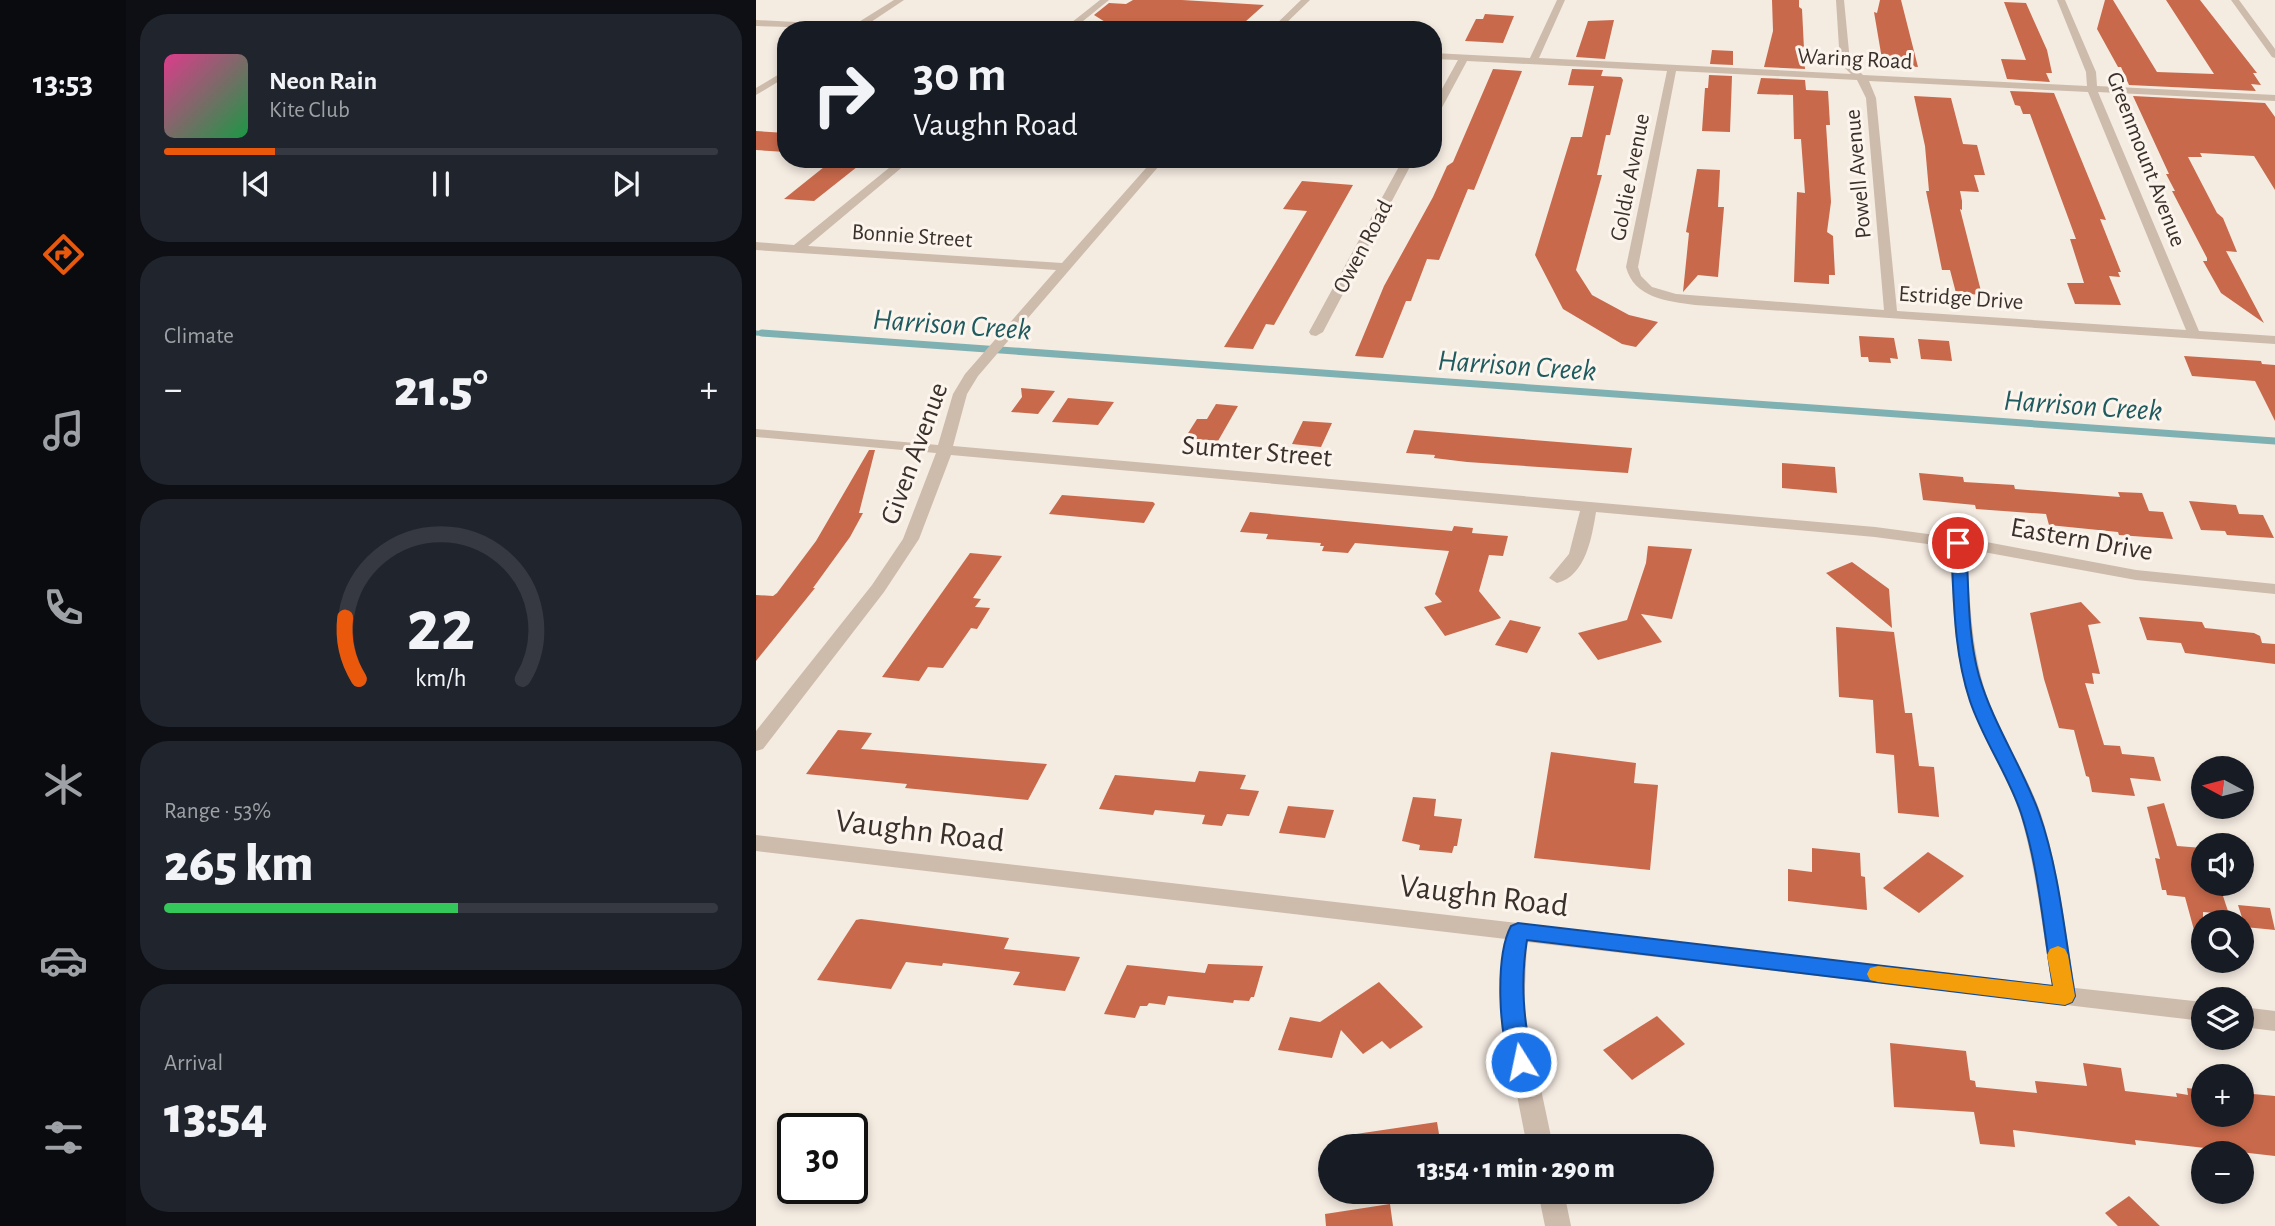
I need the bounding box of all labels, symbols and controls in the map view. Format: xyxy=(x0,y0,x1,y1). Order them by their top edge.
street label: Waring Road xyxy=(1797,45,1913,74)
icon: right xyxy=(798,49,889,140)
text: 30 m xyxy=(913,51,1007,100)
text: 13:53 xyxy=(33,67,93,99)
text: Neon Rain xyxy=(269,68,377,94)
street label: Greenmount Avenue xyxy=(2102,69,2189,250)
text: Kite Club xyxy=(269,99,350,122)
street label: Powell Avenue xyxy=(1841,108,1876,240)
text: Vaughn Road xyxy=(913,109,1078,141)
street label: Goldie Avenue xyxy=(1607,112,1654,243)
icon: previous xyxy=(237,165,275,203)
icon: pause xyxy=(422,165,460,203)
icon: next xyxy=(607,165,645,203)
street label: Owen Road xyxy=(1329,196,1397,297)
street label: Bonnie Street xyxy=(851,221,974,252)
icon: directions xyxy=(39,230,88,279)
street label: Estridge Drive xyxy=(1898,283,2024,314)
water label: Harrison Creek xyxy=(872,304,1032,346)
text: Climate xyxy=(164,325,234,348)
water label: Harrison Creek xyxy=(1437,345,1597,387)
text: 21.5° xyxy=(394,363,488,415)
text: − xyxy=(164,371,182,409)
text: + xyxy=(700,371,718,409)
street label: Given Avenue xyxy=(876,379,953,528)
water label: Harrison Creek xyxy=(2003,385,2163,427)
icon: music xyxy=(39,406,88,455)
street label: Sumter Street xyxy=(1181,431,1333,473)
pin xyxy=(1928,513,1988,573)
street label: Eastern Drive xyxy=(2008,514,2155,566)
icon: arrive xyxy=(1939,524,1977,562)
icon: phone xyxy=(39,583,88,632)
text: 22 xyxy=(407,591,475,664)
text: km/h xyxy=(415,666,467,691)
north arrow xyxy=(2191,756,2254,819)
map controls xyxy=(2191,756,2254,1204)
icon: climate xyxy=(39,760,88,809)
text: Range · 53% xyxy=(164,800,271,823)
street label: Vaughn Road xyxy=(833,805,1006,858)
button: sound xyxy=(2191,833,2254,896)
text: 265 km xyxy=(164,838,313,890)
street label: Vaughn Road xyxy=(1397,870,1570,923)
button: search xyxy=(2191,910,2254,973)
icon: car xyxy=(39,936,88,985)
button: layers xyxy=(2191,987,2254,1050)
position arrow xyxy=(1484,1025,1558,1099)
text: Arrival xyxy=(164,1052,223,1075)
button: + xyxy=(2191,1064,2254,1127)
text: 13:54 xyxy=(164,1090,267,1142)
icon: filters xyxy=(39,1113,88,1162)
speed limit sign: 30 xyxy=(777,1113,868,1204)
button: − xyxy=(2191,1141,2254,1204)
text: 13:54 · 1 min · 290 m xyxy=(1417,1156,1615,1182)

